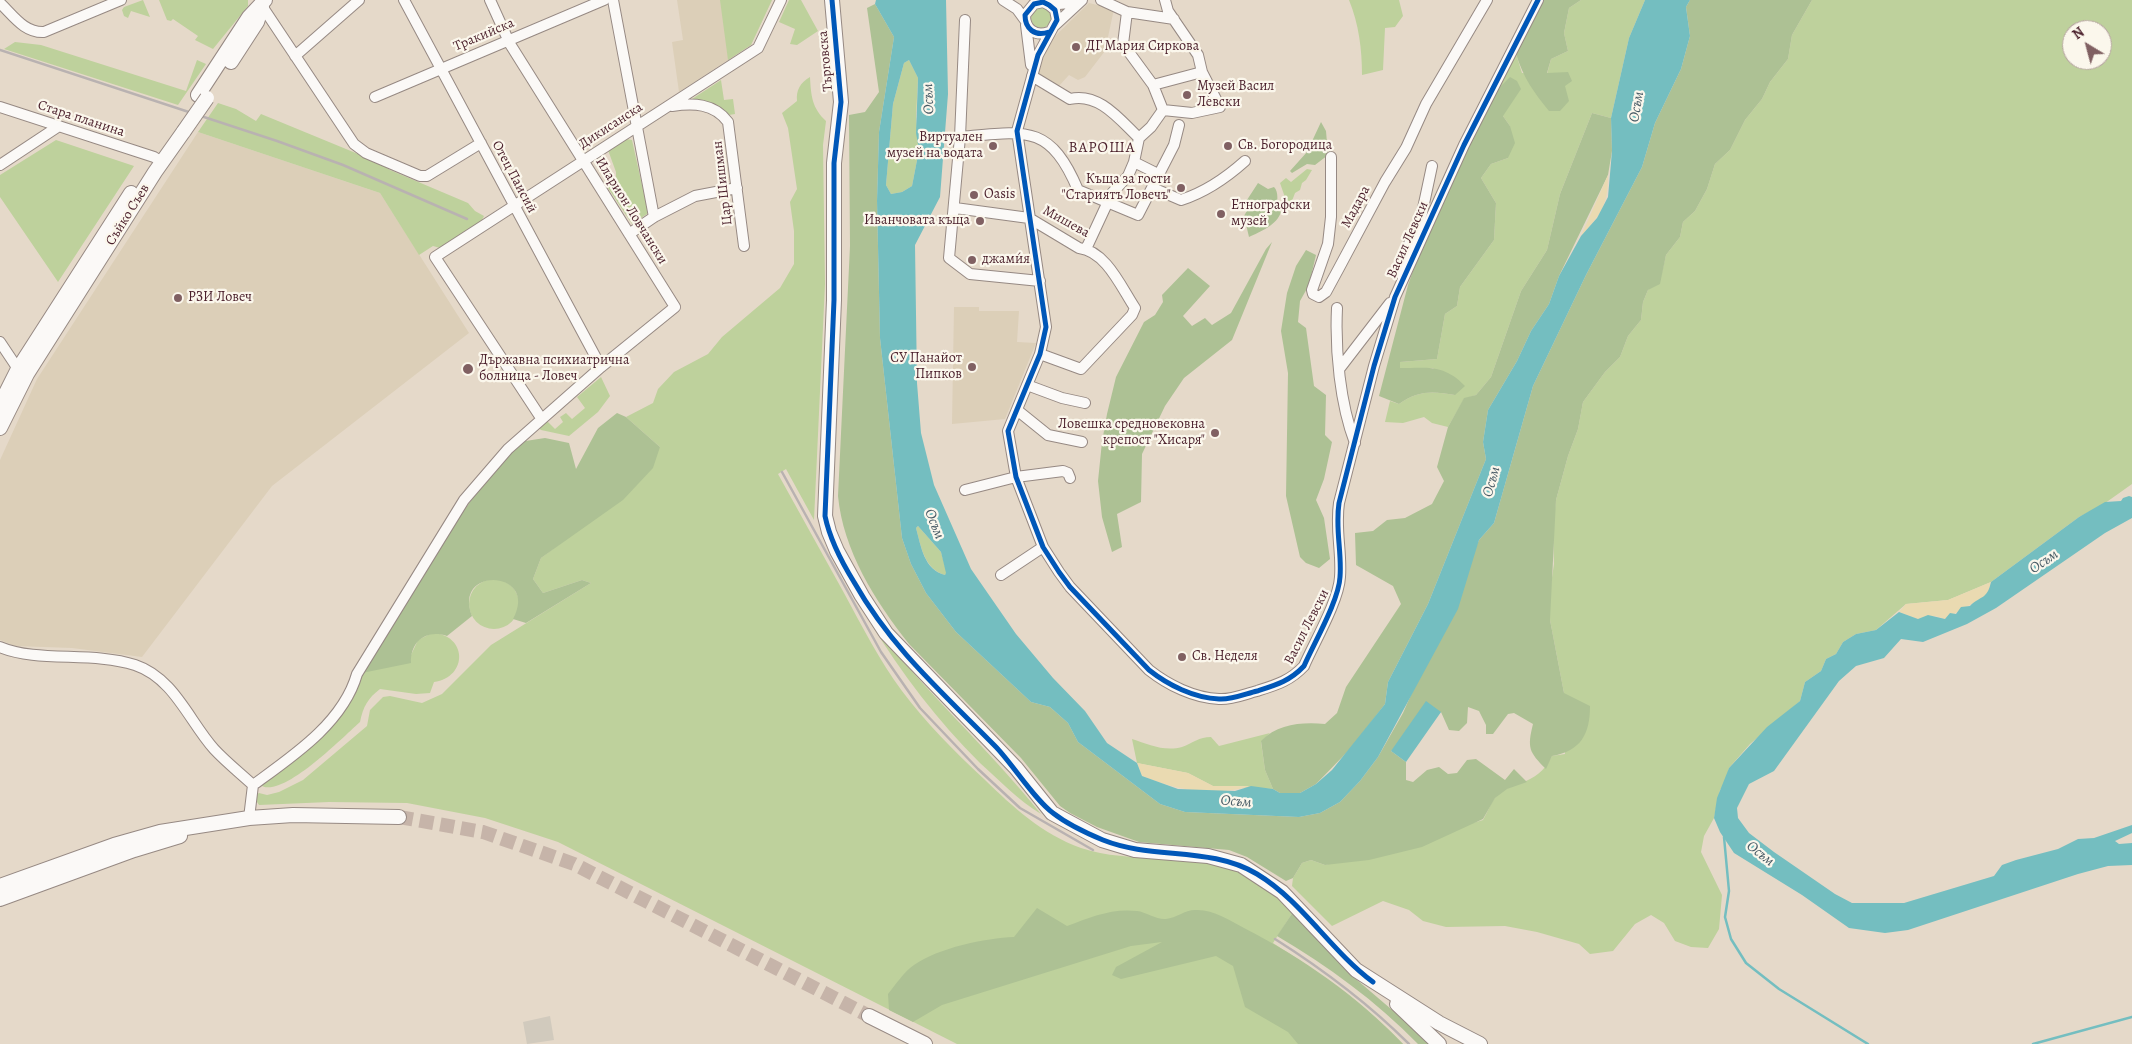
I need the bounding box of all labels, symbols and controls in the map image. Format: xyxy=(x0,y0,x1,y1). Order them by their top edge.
street label: Тракийска xyxy=(451,15,517,55)
north arrow xyxy=(2062,20,2112,70)
text: N xyxy=(2068,23,2088,44)
street label: Търговска xyxy=(815,30,837,92)
place label: ДГ Мария Сиркова xyxy=(1086,39,1199,55)
marker: ДГ Мария Сиркова xyxy=(1070,41,1082,53)
place label: Музей Васил Левски xyxy=(1197,79,1274,111)
water label: Осъм xyxy=(919,83,939,115)
marker: Музей Васил Левски xyxy=(1181,89,1193,101)
water label: Осъм xyxy=(1625,90,1649,124)
street label: Стара планина xyxy=(35,97,127,141)
street label: Дикисанска xyxy=(576,99,646,153)
place label: Виртуален музей на водата xyxy=(887,130,983,162)
street label: Отец Паисий xyxy=(488,138,540,216)
place label: Св. Богородица xyxy=(1238,138,1332,154)
district label: ВАРОША xyxy=(1068,139,1136,157)
street label: Цар Шишман xyxy=(709,140,737,226)
marker: Виртуален музей на водата xyxy=(987,140,999,152)
marker: Св. Богородица xyxy=(1222,140,1234,152)
street label: Иларион Ловчански xyxy=(591,154,671,268)
place label: Къща за гости "Стариятъ Ловечъ" xyxy=(1061,172,1171,204)
street label: Съйко Съев xyxy=(102,181,154,249)
marker: Къща за гости "Стариятъ Ловечъ" xyxy=(1175,182,1187,194)
street label: Мадара xyxy=(1338,183,1374,231)
place label: Oasis xyxy=(984,187,1015,203)
marker: Oasis xyxy=(968,189,980,201)
place label: Етнографски музей xyxy=(1231,198,1310,230)
street label: Васил Левски xyxy=(1384,199,1432,281)
street label: Мишева xyxy=(1040,202,1092,242)
marker: Етнографски музей xyxy=(1215,208,1227,220)
place label: Иванчовата къща xyxy=(864,213,970,229)
marker: Иванчовата къща xyxy=(974,215,986,227)
place label: джами́я xyxy=(982,252,1030,268)
marker: джами́я xyxy=(966,254,978,266)
place label: РЗИ Ловеч xyxy=(188,290,252,306)
marker: РЗИ Ловеч xyxy=(172,292,184,304)
place label: СУ Панайот Пипков xyxy=(890,351,962,384)
place label: Държавна психиатрична болница - Ловеч xyxy=(479,353,629,386)
marker: СУ Панайот Пипков xyxy=(966,361,978,373)
marker: Държавна психиатрична болница - Ловеч xyxy=(461,362,475,376)
place label: Ловешка средновековна крепост "Хисаря" xyxy=(1058,417,1205,450)
marker: Ловешка средновековна крепост "Хисаря" xyxy=(1209,427,1221,439)
water label: Осъм xyxy=(1479,465,1505,499)
water label: Осъм xyxy=(920,506,948,542)
water label: Осъм xyxy=(2026,546,2062,578)
street label: Васил Левски xyxy=(1281,587,1333,667)
place label: Св. Неделя xyxy=(1192,649,1258,665)
marker: Св. Неделя xyxy=(1176,651,1188,663)
water label: Осъм xyxy=(1220,792,1252,812)
water label: Осъм xyxy=(1742,837,1778,871)

